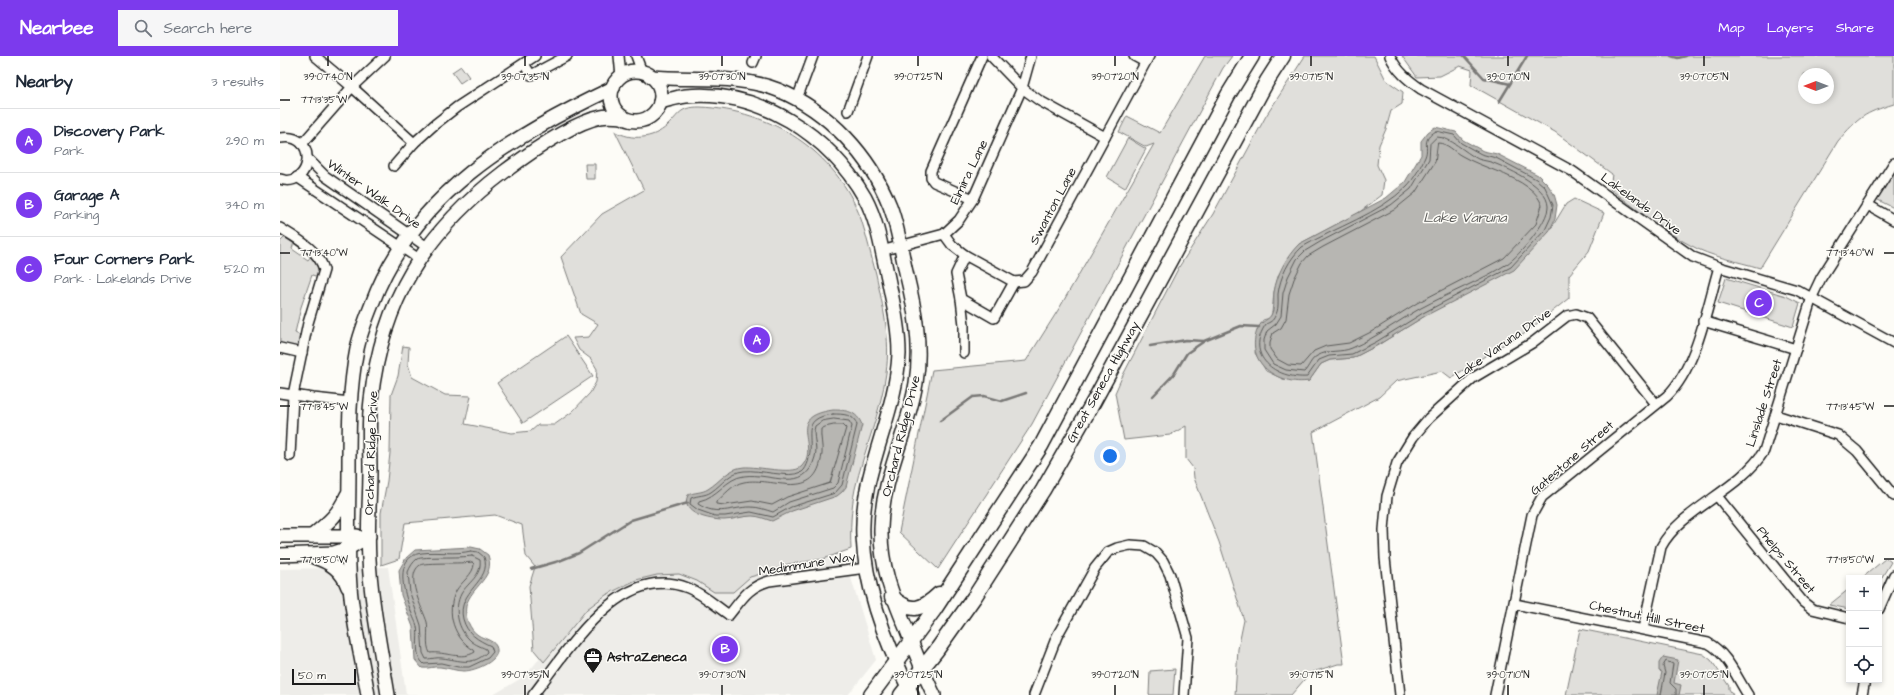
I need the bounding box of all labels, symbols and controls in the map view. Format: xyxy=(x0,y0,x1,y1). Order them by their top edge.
search box xyxy=(118,10,398,46)
text: Nearbee xyxy=(20,15,94,42)
icon: search xyxy=(132,17,154,39)
text: Search here xyxy=(164,18,252,39)
text: Map xyxy=(1718,18,1745,38)
text: Layers xyxy=(1767,18,1814,38)
text: Share xyxy=(1836,18,1874,38)
north arrow xyxy=(1798,68,1834,104)
text: Nearby xyxy=(16,70,73,94)
text: 39°07'40"N xyxy=(304,70,352,84)
text: 39°07'35"N xyxy=(501,70,549,84)
text: 39°07'30"N xyxy=(698,70,746,84)
text: 39°07'25"N xyxy=(894,70,942,84)
text: 39°07'20"N xyxy=(1091,70,1139,84)
text: 39°07'15"N xyxy=(1289,70,1333,84)
text: 39°07'10"N xyxy=(1486,70,1530,84)
text: 39°07'05"N xyxy=(1679,70,1729,84)
text: 3 results xyxy=(211,73,264,91)
text: 77°13'35"W xyxy=(301,93,348,107)
text: Discovery Park xyxy=(54,121,165,142)
text: A xyxy=(25,132,33,150)
text: 290 m xyxy=(226,132,264,150)
street label: Elmira Lane xyxy=(946,137,992,207)
text: Park xyxy=(54,142,84,160)
street label: Winter Walk Drive xyxy=(323,155,425,233)
street label: Swanton Lane xyxy=(1025,164,1081,248)
street label: Lakelands Drive xyxy=(1597,169,1685,239)
text: Garage A xyxy=(54,185,119,206)
text: B xyxy=(24,196,34,214)
text: 340 m xyxy=(225,196,264,214)
text: Parking xyxy=(54,206,99,224)
water label: Lake Varuna xyxy=(1423,208,1508,228)
text: 77°13'40"W xyxy=(300,246,348,260)
text: 77°13'40"W xyxy=(1826,246,1874,260)
text: Four Corners Park xyxy=(54,249,194,270)
text: C xyxy=(24,260,34,278)
text: 520 m xyxy=(224,260,264,278)
text: Park · Lakelands Drive xyxy=(54,270,192,288)
pin: C xyxy=(1746,288,1772,318)
street label: Lake Varuna Drive xyxy=(1451,304,1555,384)
street label: Great Seneca Highway xyxy=(1062,318,1145,447)
pin: A xyxy=(744,325,770,355)
street label: Linslade Street xyxy=(1741,356,1787,449)
street label: Orchard Ridge Drive xyxy=(877,373,926,499)
street label: Orchard Ridge Drive xyxy=(360,391,383,516)
text: 77°13'45"W xyxy=(300,400,349,414)
text: 77°13'45"W xyxy=(1826,400,1875,414)
street label: Gatestone Street xyxy=(1526,416,1618,500)
your location xyxy=(1100,446,1120,466)
street label: Phelps Street xyxy=(1752,522,1820,598)
street label: Medimmune Way xyxy=(757,547,857,582)
text: 77°13'50"W xyxy=(300,553,348,567)
text: 77°13'50"W xyxy=(1826,553,1874,567)
map controls xyxy=(1846,575,1882,683)
button: + xyxy=(1846,575,1882,611)
street label: Chestnut Hill Street xyxy=(1588,596,1707,638)
button: − xyxy=(1846,611,1882,647)
pin: B xyxy=(712,634,738,664)
office icon: AstraZeneca xyxy=(582,646,604,674)
button: locate xyxy=(1846,647,1882,683)
place label: AstraZeneca xyxy=(607,648,687,666)
scale bar xyxy=(292,667,356,686)
text: 50 m xyxy=(298,668,326,683)
text: 39°07'35"N xyxy=(501,668,549,682)
text: 39°07'30"N xyxy=(698,668,746,682)
text: 39°07'25"N xyxy=(894,668,942,682)
text: 39°07'20"N xyxy=(1091,668,1139,682)
text: 39°07'15"N xyxy=(1289,668,1333,682)
text: 39°07'10"N xyxy=(1486,668,1530,682)
text: 39°07'05"N xyxy=(1679,668,1729,682)

